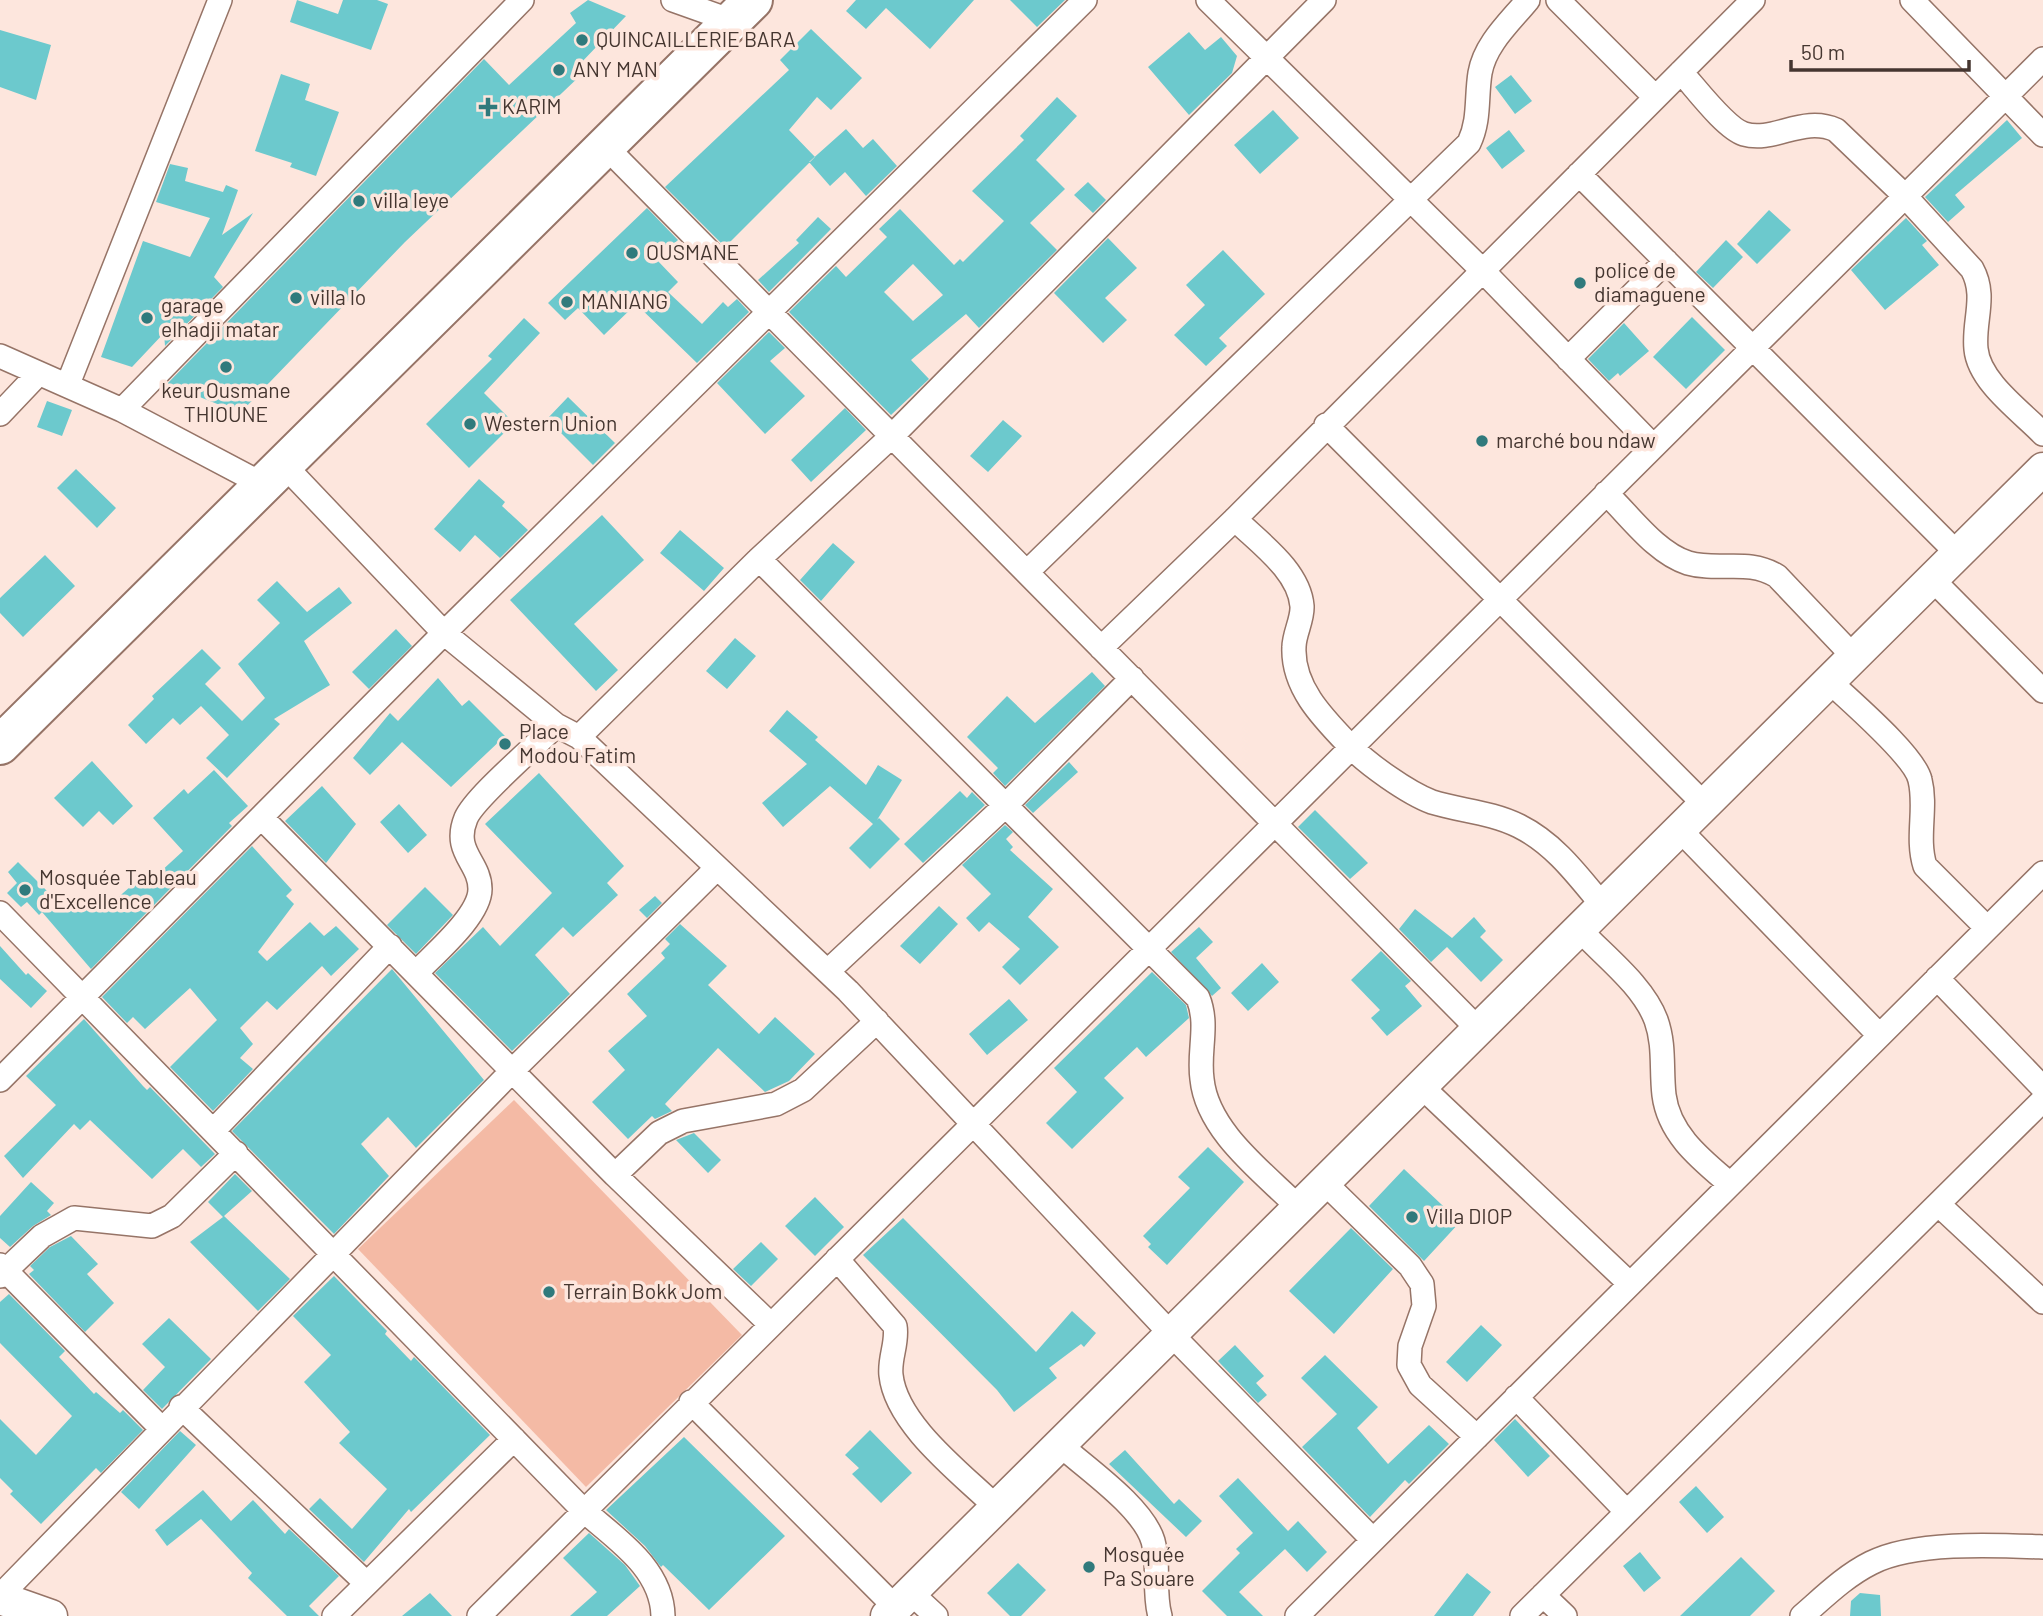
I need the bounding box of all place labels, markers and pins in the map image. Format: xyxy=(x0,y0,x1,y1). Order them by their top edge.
place label: QUINCAILLERIE BARA xyxy=(596,26,796,51)
marker: QUINCAILLERIE BARA xyxy=(574,32,590,48)
place label: ANY MAN xyxy=(573,56,658,81)
marker: ANY MAN xyxy=(551,62,567,78)
place label: KARIM xyxy=(502,93,561,118)
marker: KARIM xyxy=(480,99,496,115)
place label: villa leye xyxy=(373,187,449,212)
marker: villa leye xyxy=(351,193,367,209)
place label: OUSMANE xyxy=(646,239,739,264)
marker: OUSMANE xyxy=(624,245,640,261)
place label: police de diamaguene xyxy=(1594,257,1706,306)
marker: police de diamaguene xyxy=(1572,275,1588,291)
place label: villa lo xyxy=(310,284,366,309)
place label: MANIANG xyxy=(581,288,668,313)
marker: villa lo xyxy=(288,290,304,306)
place label: garage elhadji matar xyxy=(161,292,280,341)
marker: MANIANG xyxy=(559,294,575,310)
marker: garage elhadji matar xyxy=(139,310,155,326)
marker: keur Ousmane THIOUNE xyxy=(218,359,234,375)
place label: keur Ousmane THIOUNE xyxy=(161,377,291,426)
place label: Western Union xyxy=(484,410,617,435)
marker: Western Union xyxy=(462,416,478,432)
place label: marché bou ndaw xyxy=(1496,427,1656,452)
marker: marché bou ndaw xyxy=(1474,433,1490,449)
place label: Place Modou Fatim xyxy=(519,718,636,767)
marker: Place Modou Fatim xyxy=(497,736,513,752)
place label: Mosquée Tableau d'Excellence xyxy=(39,864,197,913)
marker: Mosquée Tableau d'Excellence xyxy=(17,882,33,898)
place label: Villa DIOP xyxy=(1426,1203,1512,1228)
marker: Villa DIOP xyxy=(1404,1209,1420,1225)
place label: Terrain Bokk Jom xyxy=(563,1278,722,1303)
marker: Terrain Bokk Jom xyxy=(541,1284,557,1300)
place label: Mosquée Pa Souare xyxy=(1103,1541,1195,1590)
marker: Mosquée Pa Souare xyxy=(1081,1559,1097,1575)

